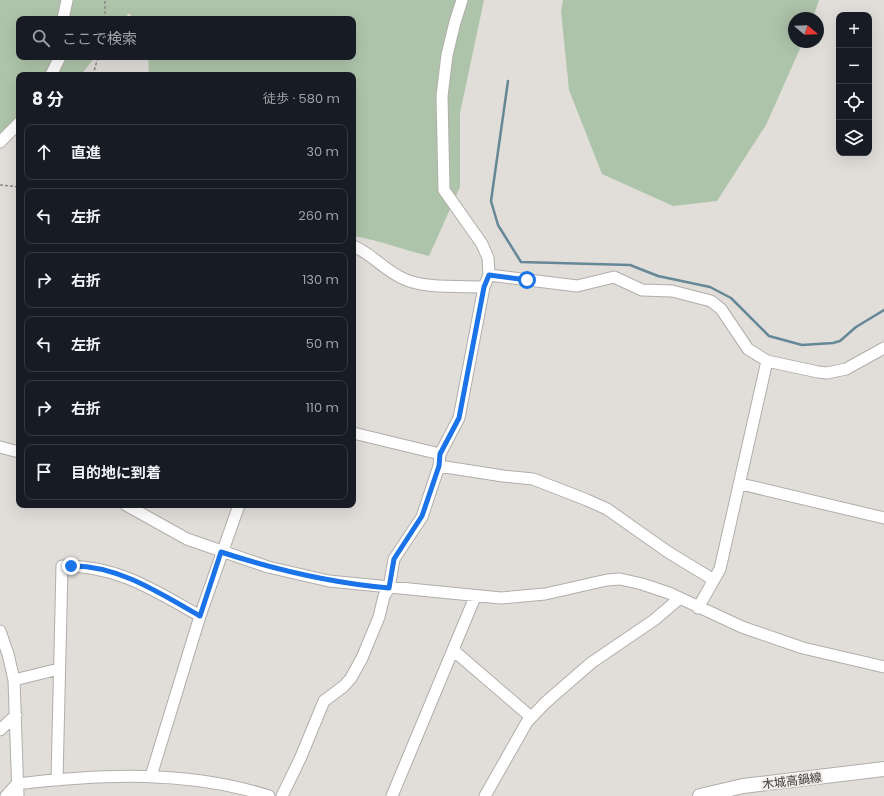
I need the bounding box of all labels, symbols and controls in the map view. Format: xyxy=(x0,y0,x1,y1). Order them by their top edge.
north arrow xyxy=(788,12,824,48)
map controls xyxy=(836,12,872,156)
button: + xyxy=(836,12,872,48)
search box xyxy=(16,16,356,60)
icon: search xyxy=(30,27,52,49)
text: ここで検索 xyxy=(62,28,137,49)
button: − xyxy=(836,48,872,84)
button: locate xyxy=(836,84,872,120)
text: 8 分 xyxy=(32,87,64,111)
text: 徒歩 · 580 m xyxy=(263,89,340,108)
button: layers xyxy=(836,120,872,156)
icon: ahead xyxy=(33,141,55,163)
text: 直進 xyxy=(71,142,101,163)
text: 30 m xyxy=(306,142,339,161)
icon: left xyxy=(33,205,55,227)
text: 左折 xyxy=(71,206,101,227)
text: 260 m xyxy=(298,206,339,225)
icon: right xyxy=(33,269,55,291)
text: 右折 xyxy=(71,270,101,291)
text: 130 m xyxy=(302,270,339,289)
route start xyxy=(518,271,536,289)
icon: left xyxy=(33,333,55,355)
text: 左折 xyxy=(71,334,101,355)
text: 50 m xyxy=(306,334,339,353)
icon: right xyxy=(33,397,55,419)
text: 右折 xyxy=(71,398,101,419)
text: 110 m xyxy=(306,398,339,417)
icon: arrive xyxy=(33,461,55,483)
text: 目的地に到着 xyxy=(71,462,161,483)
route end xyxy=(62,557,80,575)
street label: 木城高鍋線 xyxy=(761,768,823,793)

